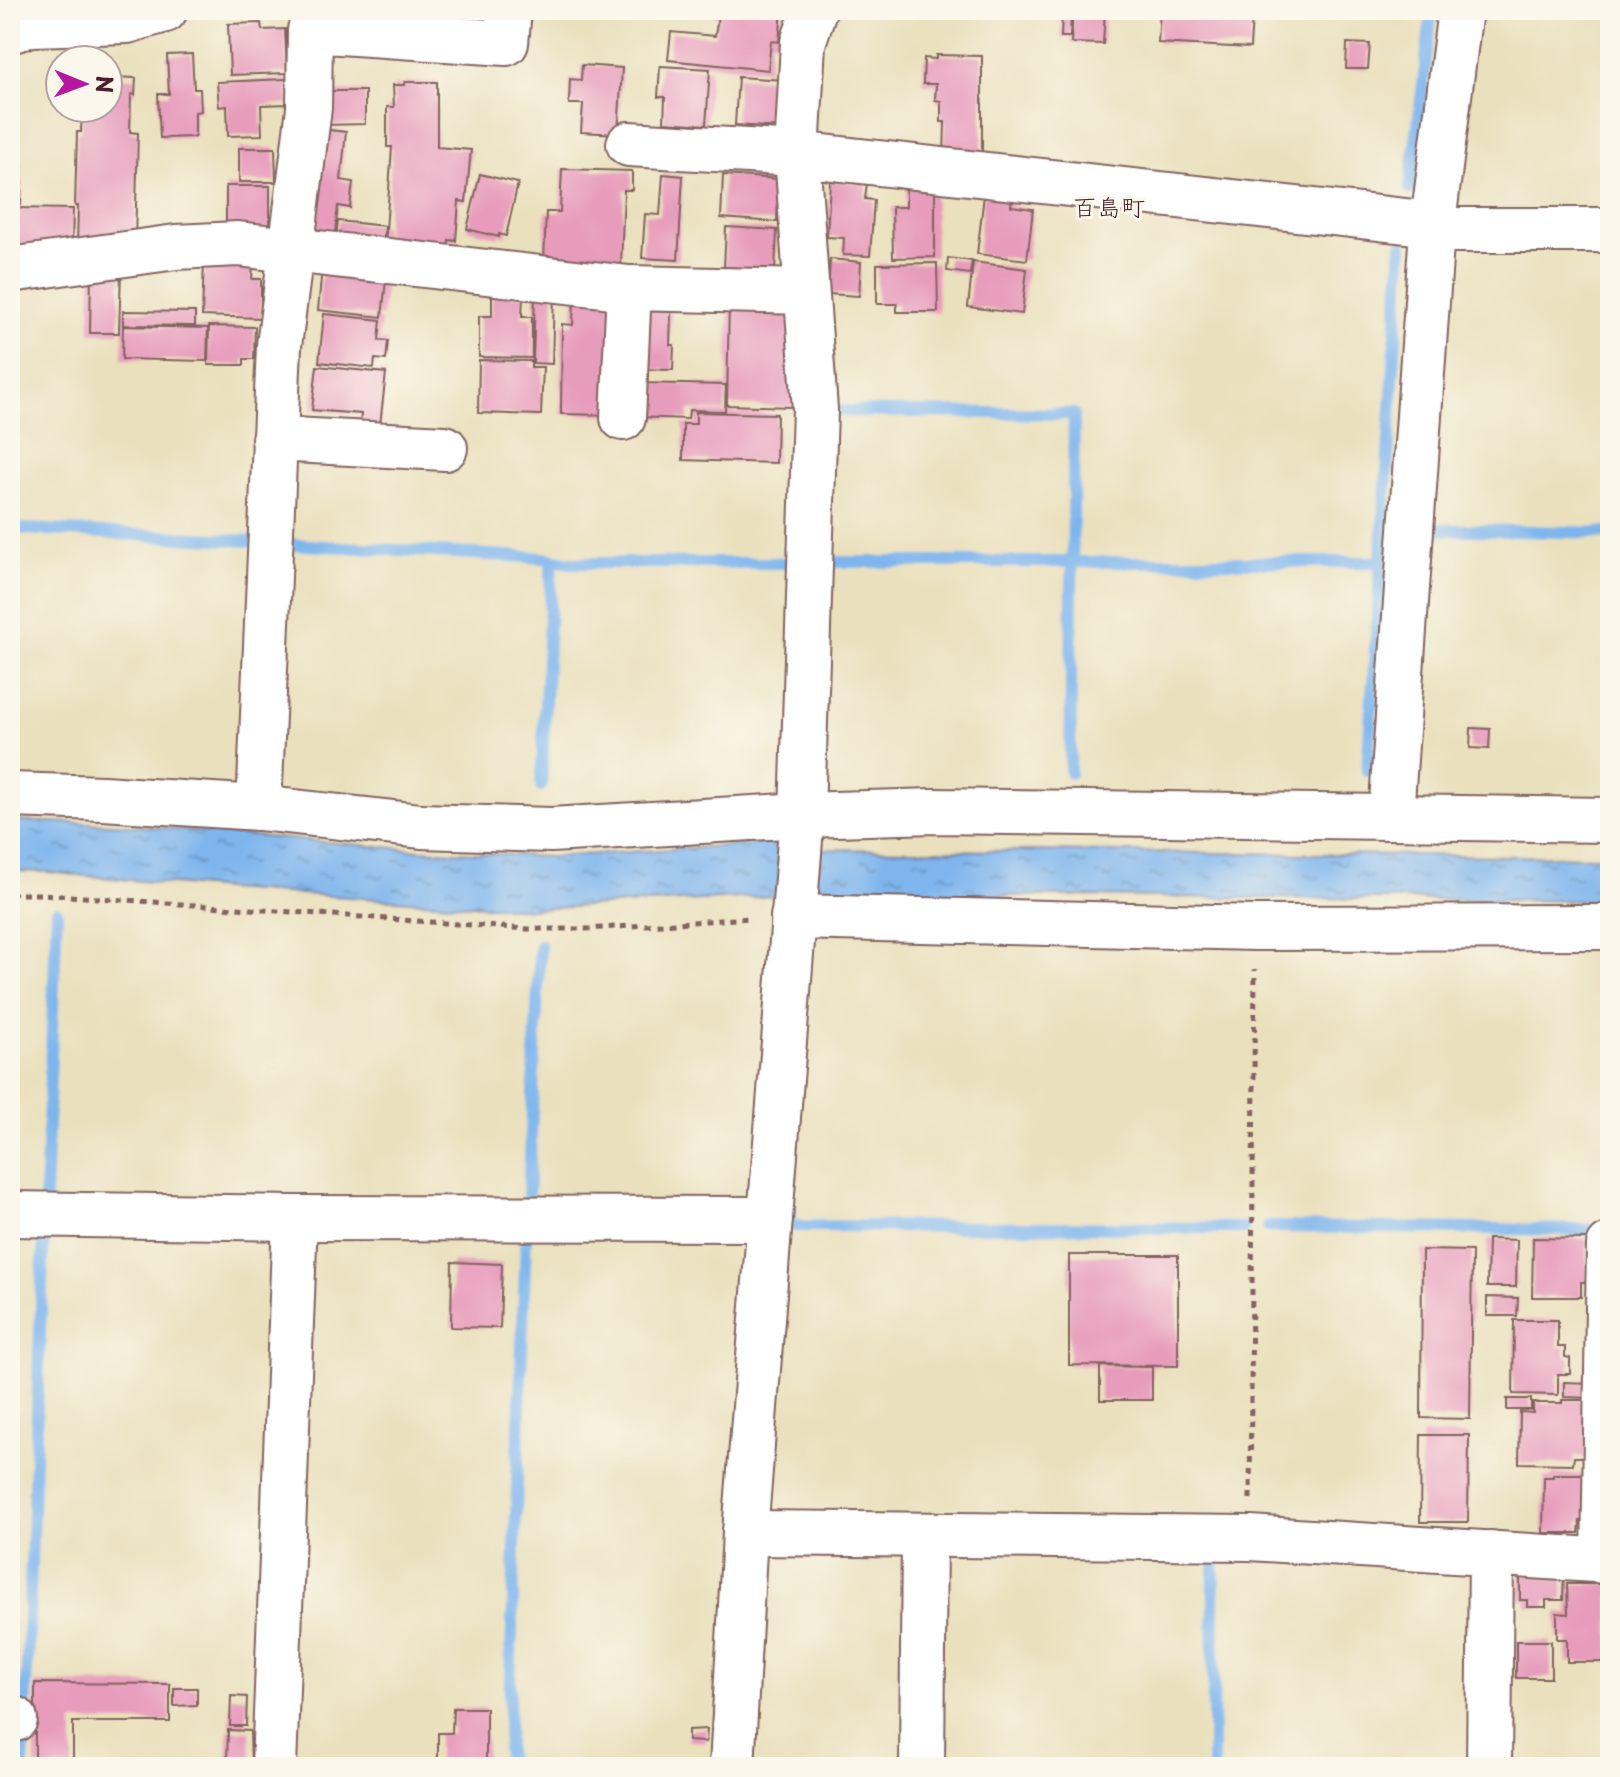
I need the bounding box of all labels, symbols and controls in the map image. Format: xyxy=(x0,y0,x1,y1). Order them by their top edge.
north arrow xyxy=(44,44,124,124)
text: N xyxy=(89,75,122,93)
district label: 百島町 xyxy=(1073,188,1145,224)

